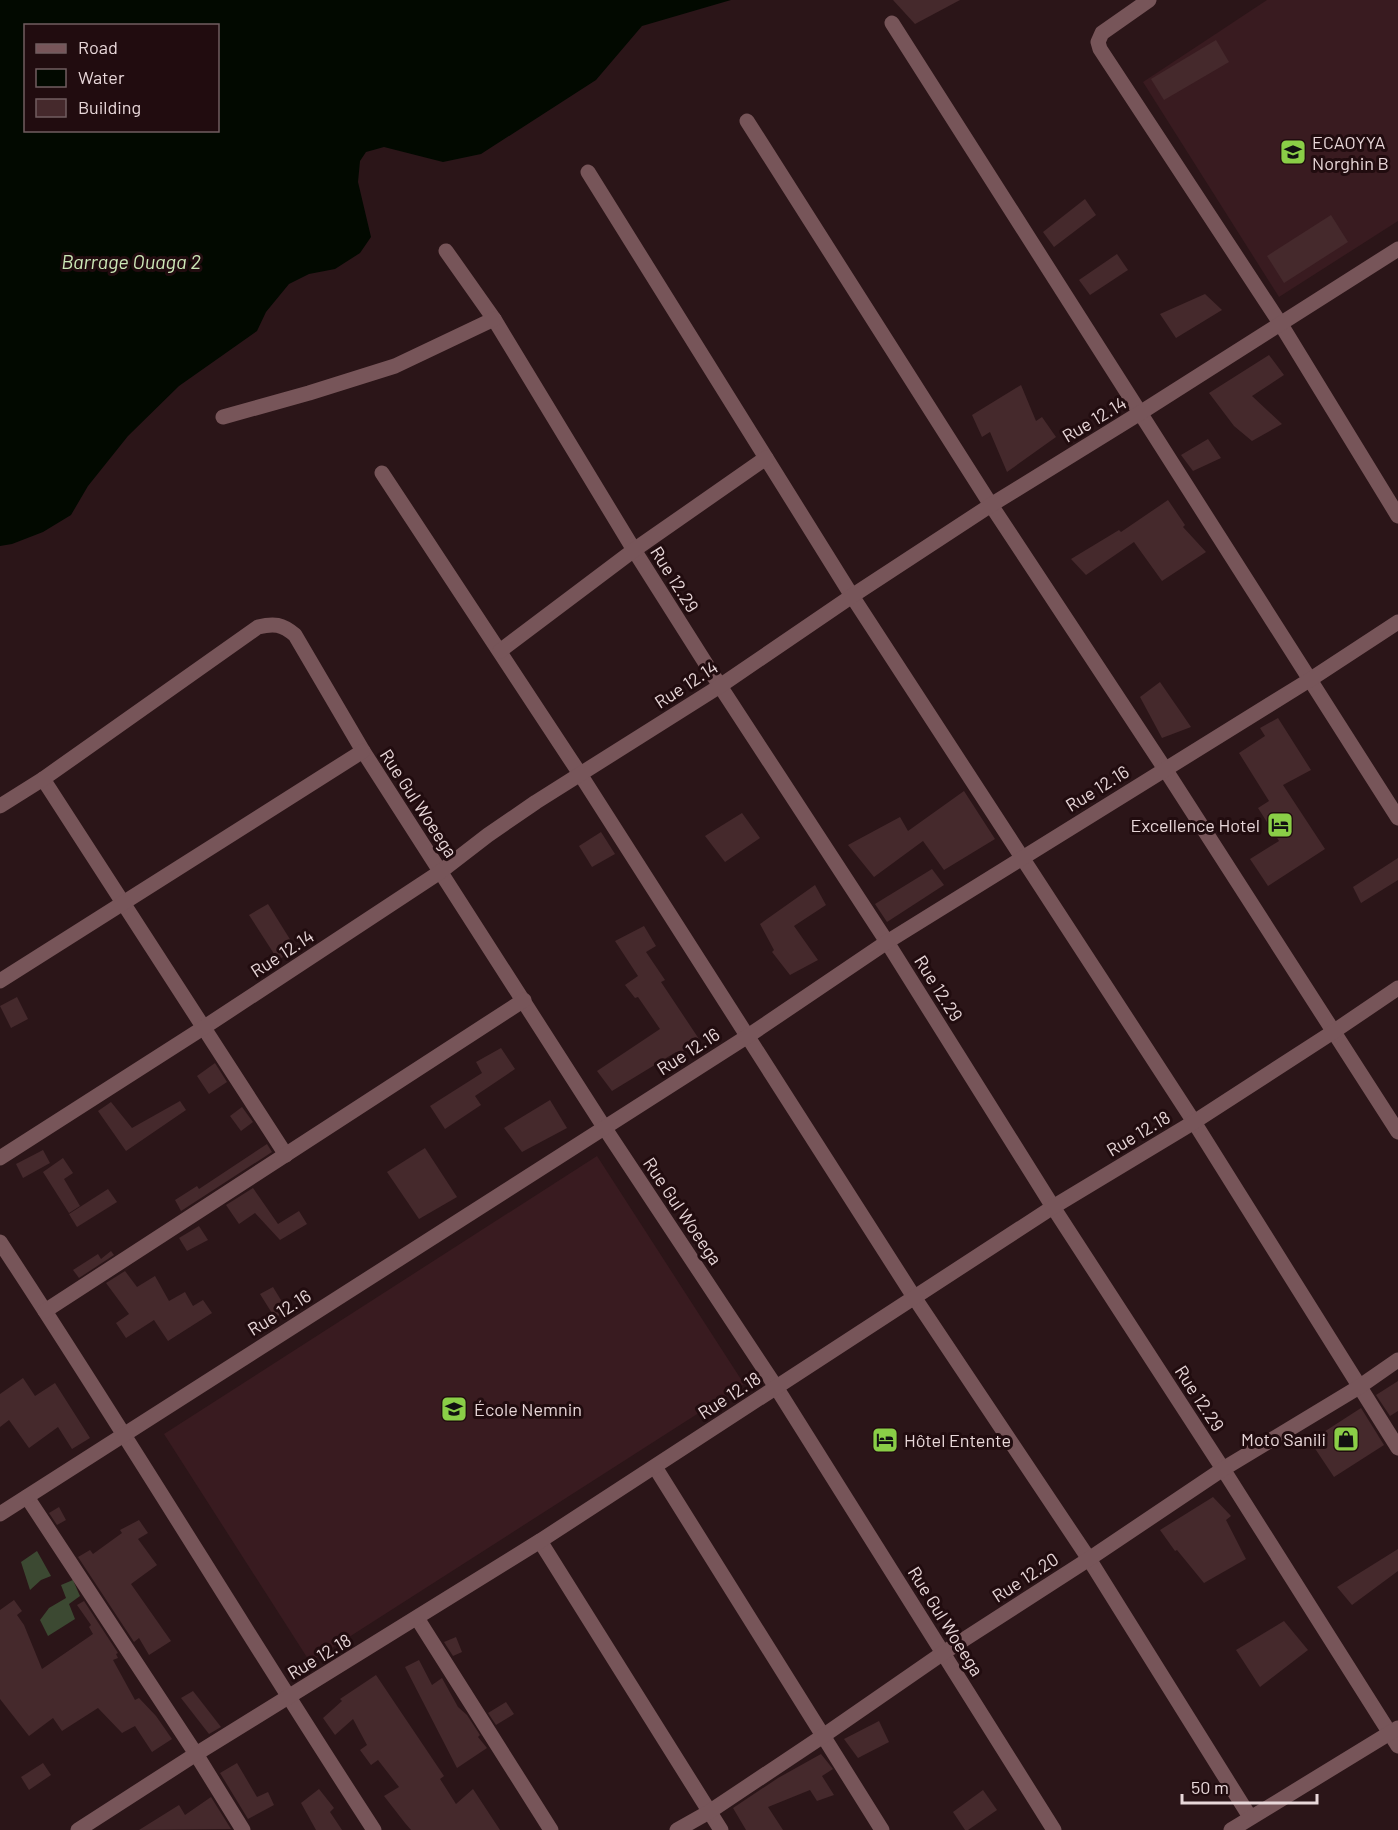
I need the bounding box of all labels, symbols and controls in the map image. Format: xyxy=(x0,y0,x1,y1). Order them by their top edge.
legend xyxy=(24,24,219,132)
text: Road xyxy=(78,36,118,58)
text: Water xyxy=(78,66,125,88)
text: Building xyxy=(78,96,141,118)
place label: ECAOYYA Norghin B xyxy=(1312,131,1389,174)
school or university icon: ECAOYYA Norghin B xyxy=(1278,137,1308,167)
water label: Barrage Ouaga 2 xyxy=(61,249,201,273)
street label: Rue 12.14 xyxy=(1058,391,1130,447)
street label: Rue 12.29 xyxy=(646,542,704,616)
street label: Rue 12.14 xyxy=(650,655,722,713)
street label: Rue Gul Woeega xyxy=(376,745,462,861)
street label: Rue 12.16 xyxy=(1061,760,1133,816)
hotel icon: Excellence Hotel xyxy=(1265,810,1295,840)
place label: Excellence Hotel xyxy=(1131,814,1260,836)
street label: Rue 12.14 xyxy=(246,924,318,982)
street label: Rue 12.29 xyxy=(910,951,968,1025)
street label: Rue 12.16 xyxy=(652,1023,724,1079)
street label: Rue 12.18 xyxy=(1102,1105,1174,1161)
street label: Rue Gul Woeega xyxy=(639,1153,727,1269)
street label: Rue 12.16 xyxy=(243,1284,315,1340)
street label: Rue 12.29 xyxy=(1171,1361,1229,1435)
street label: Rue 12.18 xyxy=(693,1367,765,1423)
school or university icon: École Nemnin xyxy=(439,1394,469,1424)
place label: École Nemnin xyxy=(474,1398,582,1420)
shop icon: Moto Sanili xyxy=(1331,1424,1361,1454)
hotel icon: Hôtel Entente xyxy=(870,1425,900,1455)
place label: Moto Sanili xyxy=(1241,1428,1326,1450)
place label: Hôtel Entente xyxy=(904,1429,1011,1451)
street label: Rue 12.20 xyxy=(988,1547,1062,1607)
street label: Rue Gul Woeega xyxy=(904,1562,988,1680)
street label: Rue 12.18 xyxy=(283,1628,355,1684)
scale bar xyxy=(1182,1767,1317,1805)
text: 50 m xyxy=(1191,1776,1229,1798)

